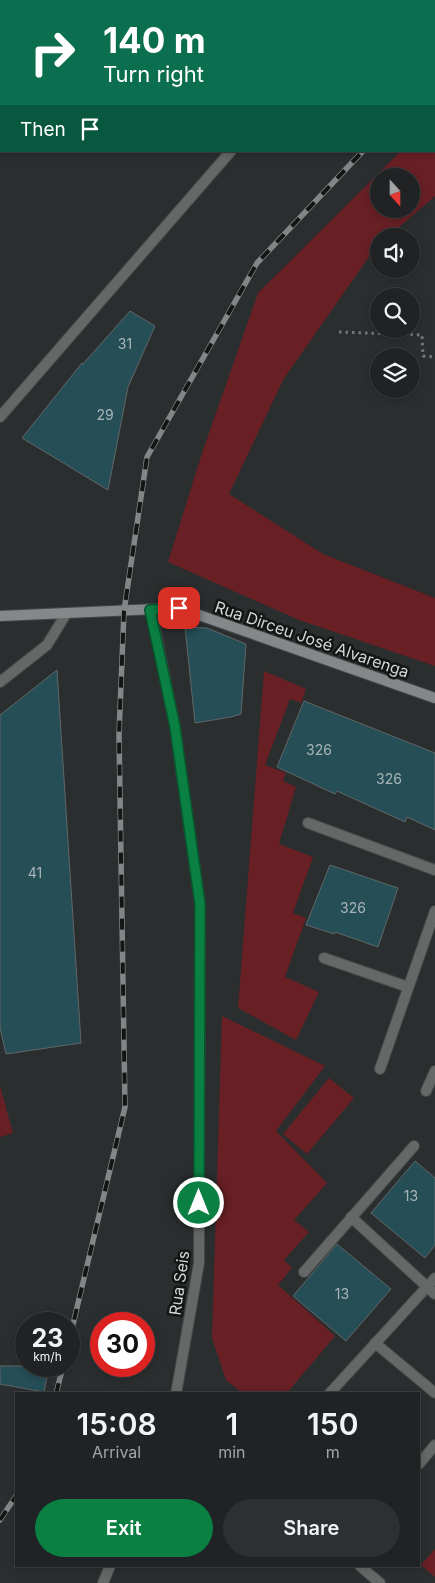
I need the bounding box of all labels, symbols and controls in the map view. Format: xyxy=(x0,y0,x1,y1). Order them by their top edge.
text: 140 m xyxy=(103,19,206,61)
icon: right xyxy=(20,20,85,85)
text: Turn right xyxy=(103,61,204,87)
icon: arrive xyxy=(76,115,104,143)
text: Then xyxy=(20,118,66,141)
north arrow xyxy=(370,168,420,218)
map controls xyxy=(370,168,420,398)
button: sound xyxy=(370,228,420,278)
button: search xyxy=(370,288,420,338)
house number: 31 xyxy=(118,335,132,352)
button: layers xyxy=(370,348,420,398)
house number: 29 xyxy=(96,406,114,423)
pin xyxy=(158,587,200,629)
icon: arrive xyxy=(165,594,193,622)
street label: Rua Dirceu José Alvarenga xyxy=(212,596,412,682)
house number: 326 xyxy=(306,741,332,758)
house number: 326 xyxy=(376,770,402,787)
house number: 41 xyxy=(28,864,42,881)
house number: 326 xyxy=(340,899,366,916)
position arrow xyxy=(172,1176,224,1228)
house number: 13 xyxy=(404,1187,418,1204)
street label: Rua Seis xyxy=(165,1249,193,1317)
house number: 13 xyxy=(335,1285,349,1302)
speed limit sign: 30 xyxy=(90,1312,155,1377)
text: 23 xyxy=(32,1323,63,1353)
text: km/h xyxy=(33,1349,62,1364)
text: 15:08 xyxy=(77,1406,157,1442)
text: 1 xyxy=(226,1406,238,1442)
text: 150 xyxy=(307,1406,358,1442)
text: Arrival xyxy=(92,1442,141,1462)
text: min xyxy=(218,1442,246,1462)
text: m xyxy=(326,1442,340,1462)
button: Exit xyxy=(35,1499,213,1557)
button: Share xyxy=(223,1499,400,1557)

